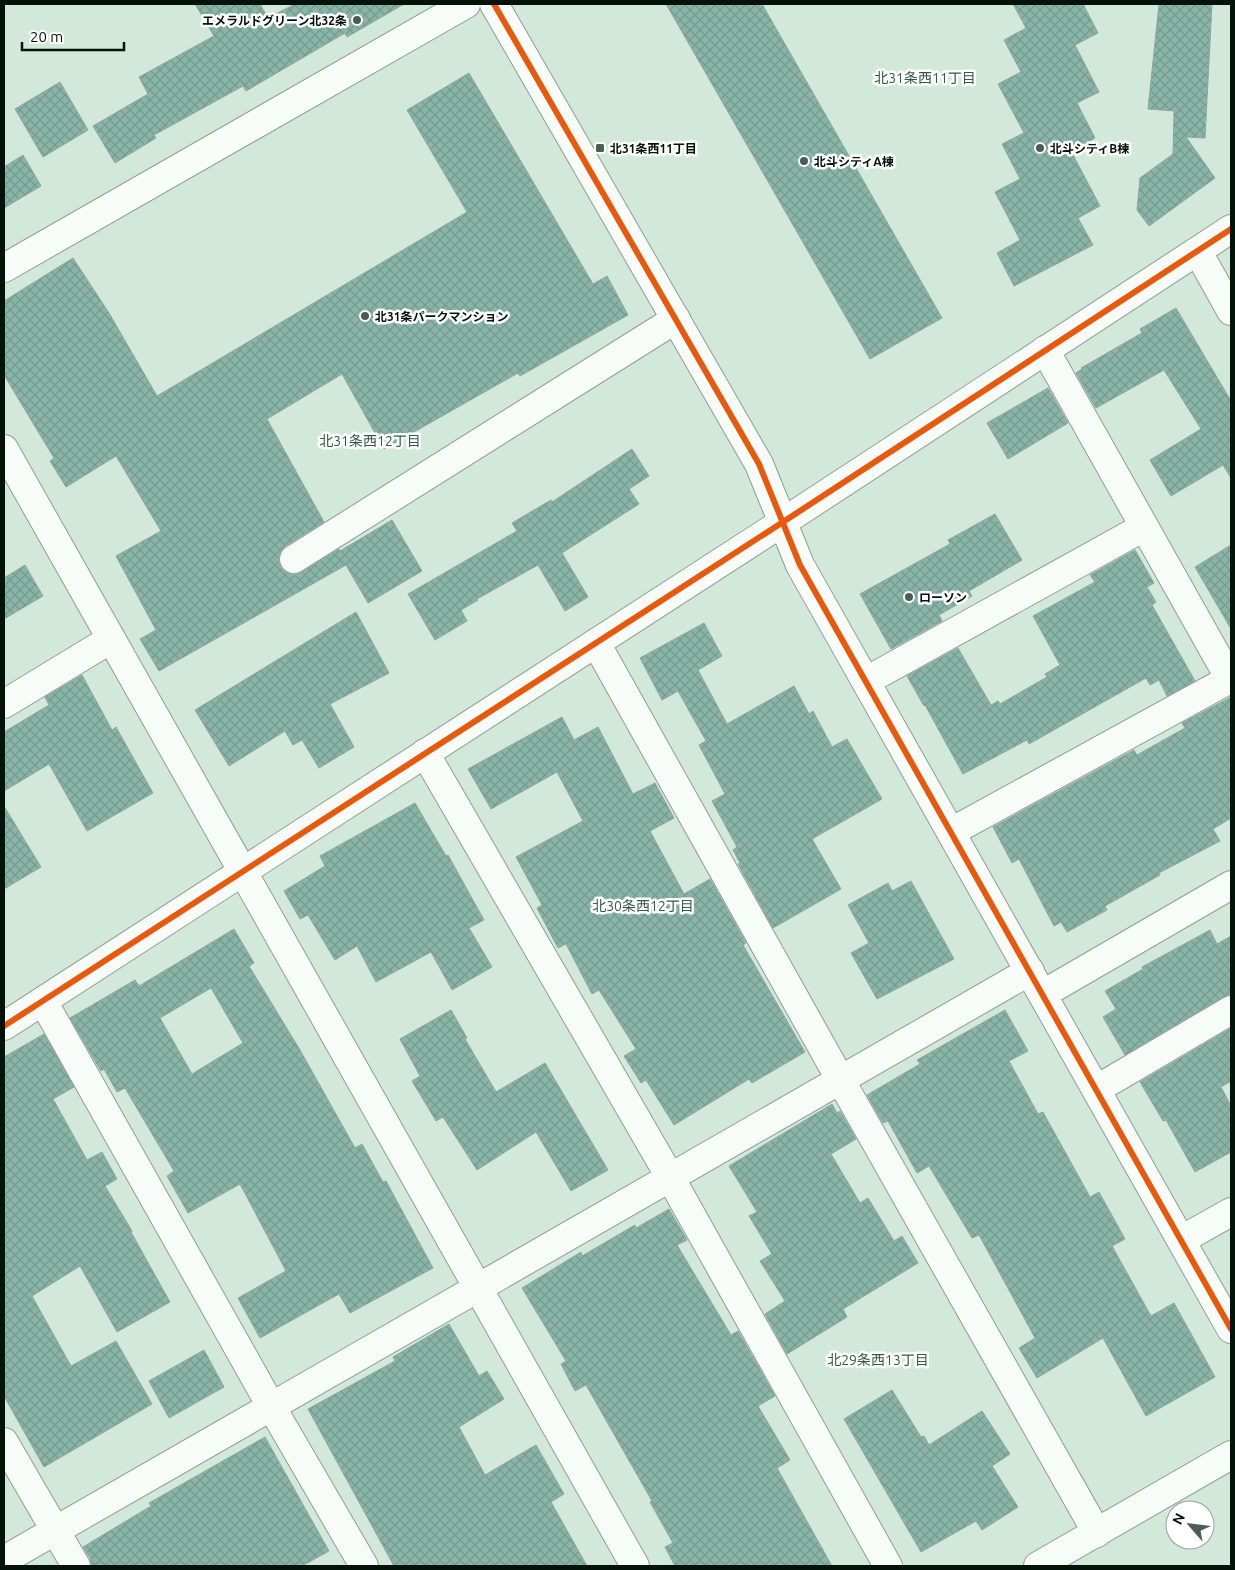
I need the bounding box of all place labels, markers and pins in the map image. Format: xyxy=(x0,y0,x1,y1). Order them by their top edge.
place label: エメラルドグリーン北32条 xyxy=(202,14,347,27)
marker: エメラルドグリーン北32条 xyxy=(351,14,363,26)
marker: 北31条西11丁目 xyxy=(594,142,606,154)
place label: 北31条西11丁目 xyxy=(610,142,697,155)
marker: 北斗シティB棟 xyxy=(1034,142,1046,154)
place label: 北斗シティB棟 xyxy=(1050,142,1129,155)
marker: 北斗シティA棟 xyxy=(798,155,810,167)
place label: 北斗シティA棟 xyxy=(814,155,894,168)
marker: 北31条パークマンション xyxy=(359,310,371,322)
place label: 北31条パークマンション xyxy=(375,310,509,323)
marker: ローソン xyxy=(903,591,915,603)
place label: ローソン xyxy=(919,591,967,604)

